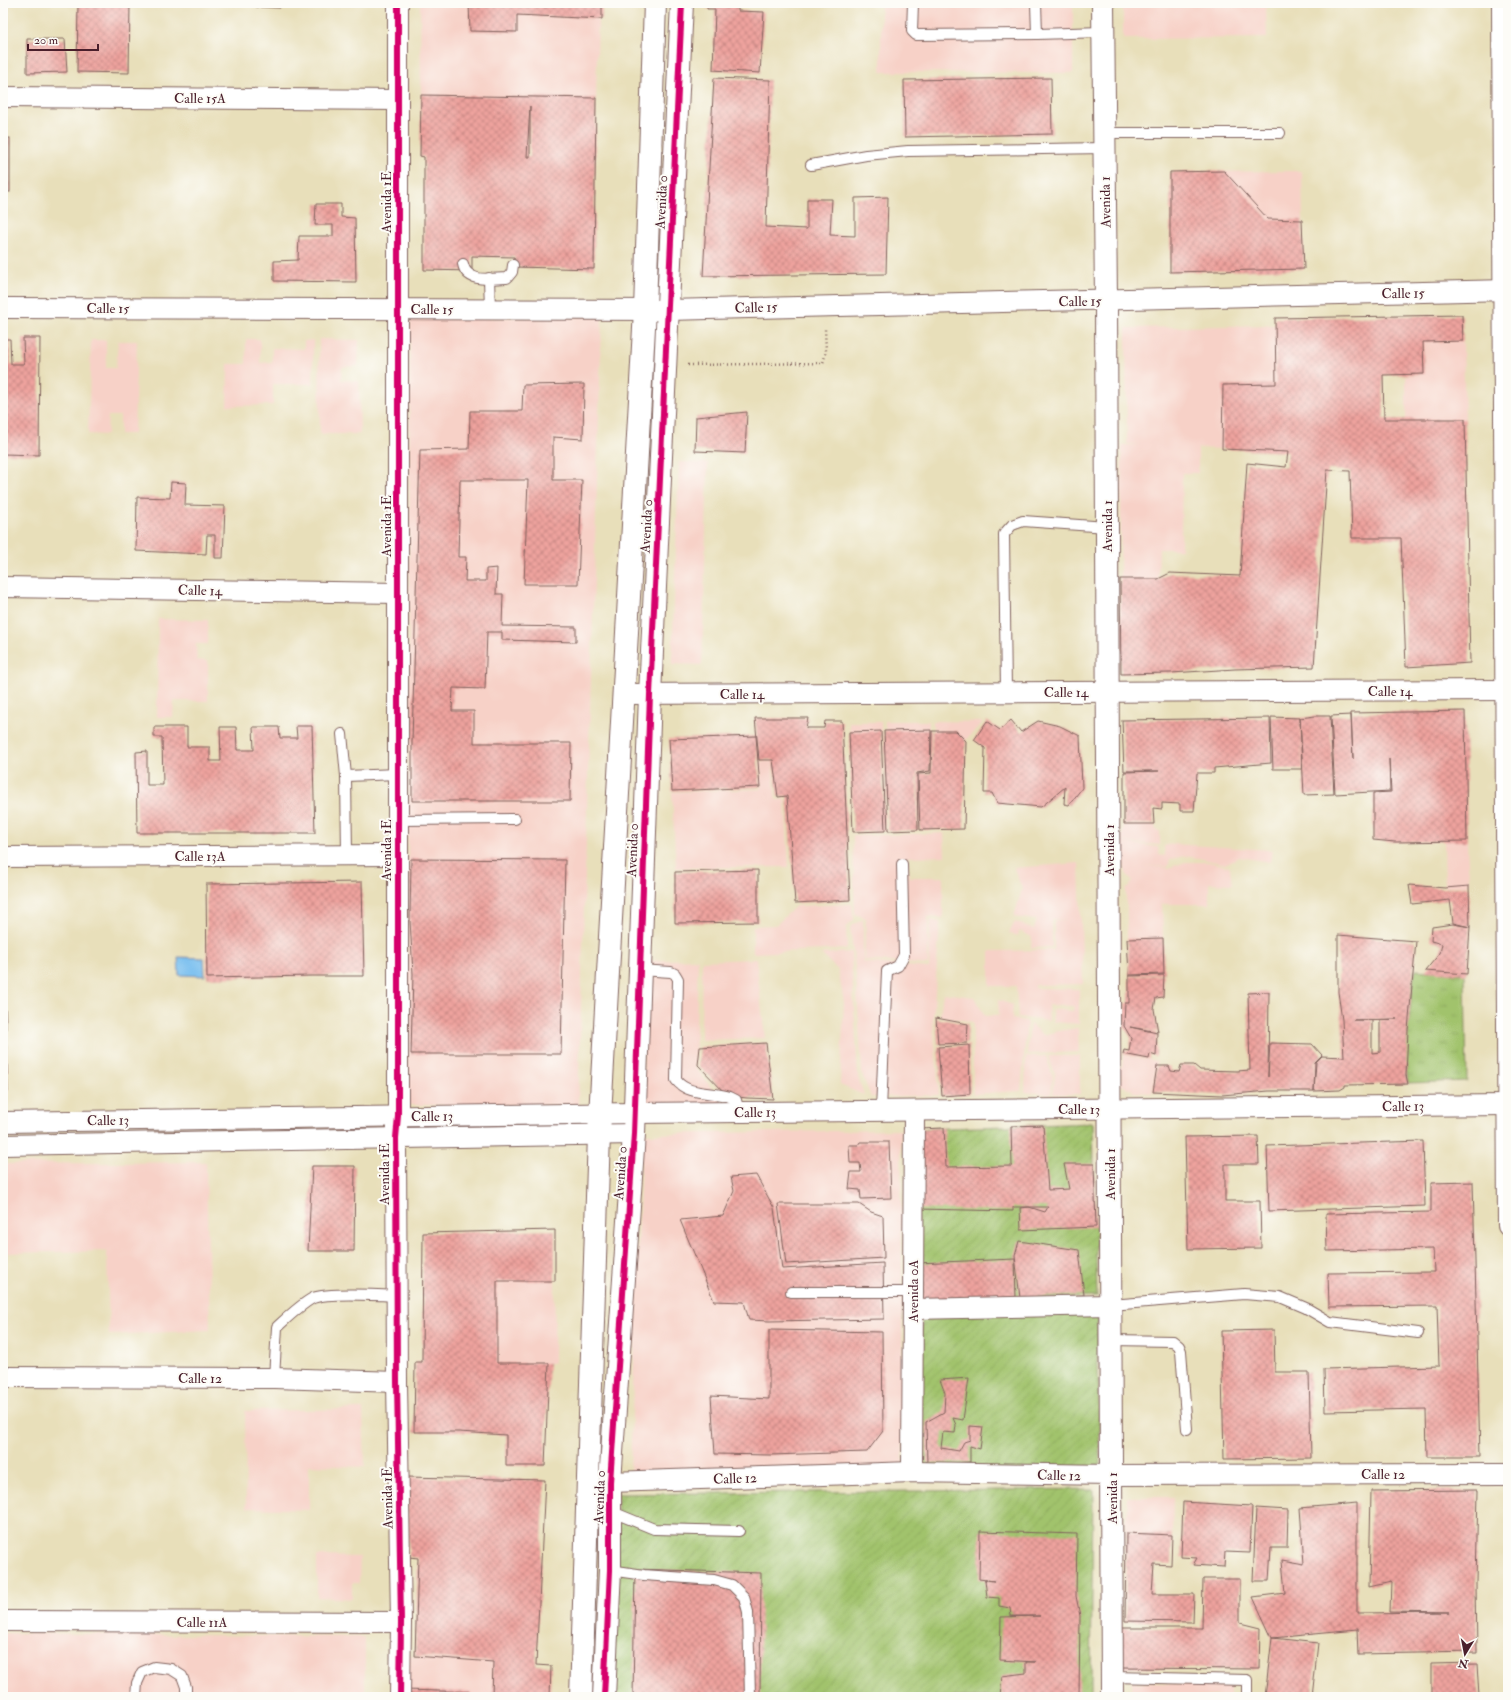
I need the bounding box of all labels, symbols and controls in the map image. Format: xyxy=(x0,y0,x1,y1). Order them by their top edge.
scale bar xyxy=(28,26,98,52)
text: 20 m xyxy=(34,33,59,48)
street label: Calle 15A xyxy=(174,90,226,107)
street label: Avenida 1E xyxy=(378,171,395,234)
street label: Avenida 0 xyxy=(652,175,671,230)
street label: Avenida 1 xyxy=(1097,176,1114,229)
street label: Calle 15 xyxy=(1381,285,1425,302)
street label: Calle 15 xyxy=(1058,293,1102,310)
street label: Calle 15 xyxy=(734,298,779,317)
street label: Calle 15 xyxy=(87,300,130,317)
street label: Calle 15 xyxy=(411,301,454,318)
street label: Avenida 1E xyxy=(378,495,395,558)
street label: Avenida 0 xyxy=(637,499,656,554)
street label: Avenida 1 xyxy=(1099,500,1116,553)
street label: Calle 14 xyxy=(178,582,224,599)
street label: Calle 14 xyxy=(1368,683,1414,700)
street label: Calle 14 xyxy=(1044,684,1090,701)
street label: Calle 14 xyxy=(720,686,766,703)
street label: Avenida 1E xyxy=(378,819,395,882)
street label: Avenida 0 xyxy=(623,823,642,878)
street label: Avenida 1 xyxy=(1101,824,1118,877)
street label: Calle 13A xyxy=(174,848,226,865)
street label: Calle 13 xyxy=(1382,1098,1424,1115)
street label: Calle 13 xyxy=(1058,1101,1100,1118)
street label: Calle 13 xyxy=(734,1104,776,1121)
street label: Calle 13 xyxy=(411,1108,453,1125)
street label: Calle 13 xyxy=(87,1112,129,1129)
street label: Avenida 1E xyxy=(376,1143,393,1206)
street label: Avenida 0 xyxy=(610,1146,631,1202)
street label: Avenida 1 xyxy=(1102,1148,1119,1201)
street label: Avenida 0A xyxy=(905,1259,922,1323)
street label: Calle 12 xyxy=(178,1370,222,1387)
street label: Calle 12 xyxy=(1361,1466,1405,1483)
street label: Avenida 1E xyxy=(378,1467,397,1530)
street label: Calle 12 xyxy=(1037,1467,1081,1484)
street label: Calle 12 xyxy=(713,1469,757,1488)
street label: Avenida 0 xyxy=(590,1470,609,1525)
street label: Avenida 1 xyxy=(1104,1472,1121,1525)
street label: Calle 11A xyxy=(177,1614,227,1631)
north arrow xyxy=(1445,1634,1485,1674)
text: N xyxy=(1456,1656,1470,1671)

